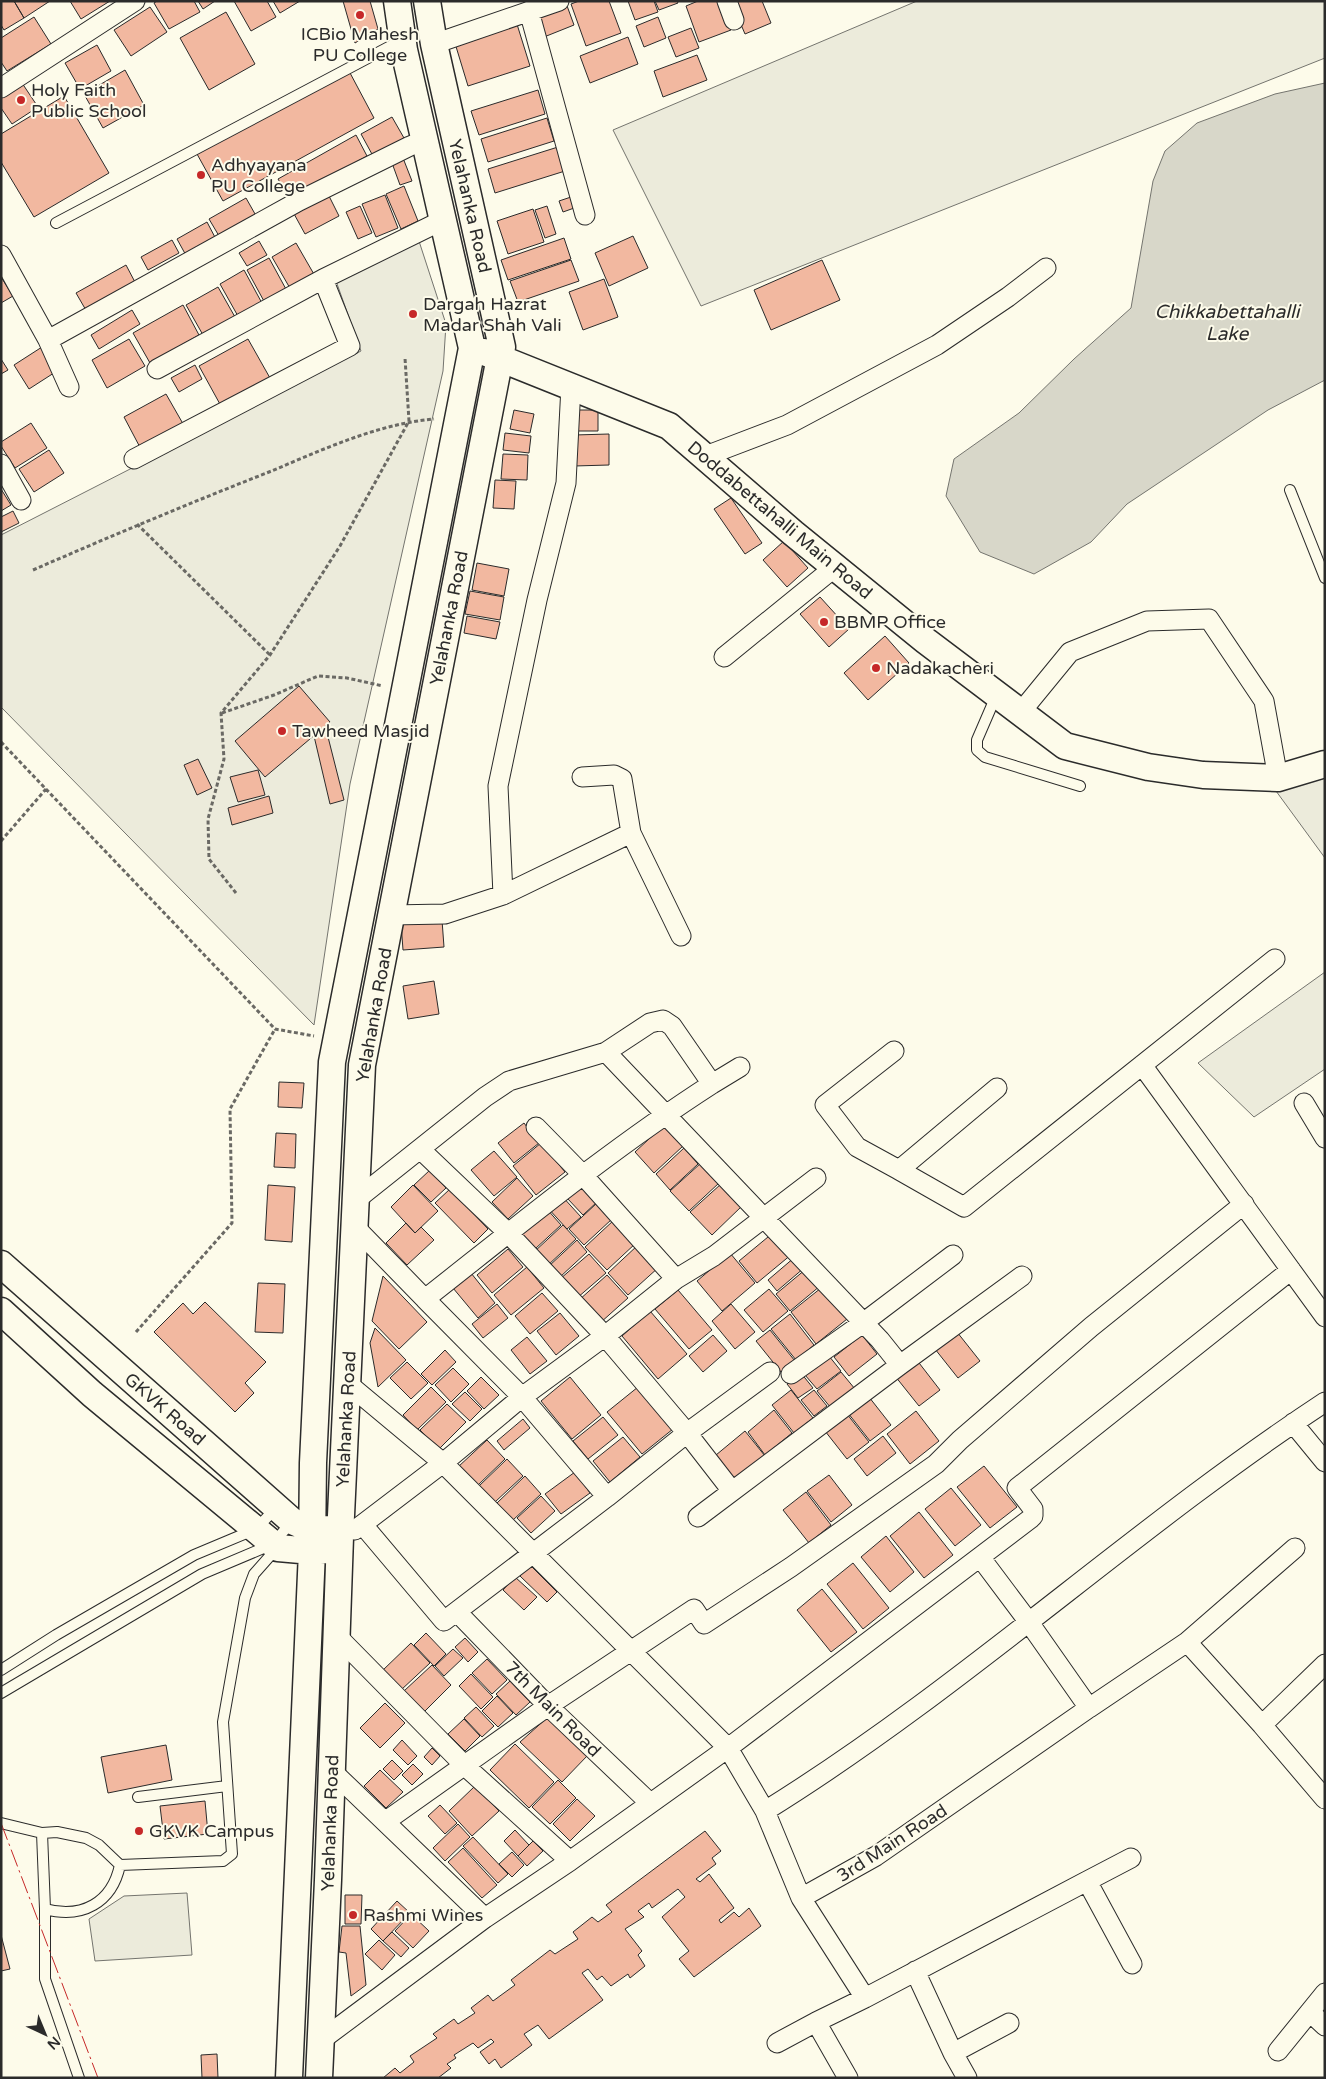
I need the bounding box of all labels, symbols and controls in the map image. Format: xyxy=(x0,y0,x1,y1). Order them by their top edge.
marker: ICBio Mahesh PU College xyxy=(354,9,366,21)
place label: ICBio Mahesh PU College xyxy=(301,23,419,66)
place label: Holy Faith Public School xyxy=(31,79,147,122)
marker: Holy Faith Public School xyxy=(15,94,27,106)
street label: Yelahanka Road xyxy=(444,137,496,275)
place label: Adhyayana PU College xyxy=(211,154,307,197)
marker: Adhyayana PU College xyxy=(195,169,207,181)
place label: Dargah Hazrat Madar Shah Vali xyxy=(423,293,562,336)
water label: Chikkabettahalli Lake xyxy=(1154,301,1302,345)
marker: Dargah Hazrat Madar Shah Vali xyxy=(407,308,419,320)
street label: Doddabettahalli Main Road xyxy=(683,436,877,604)
street label: Yelahanka Road xyxy=(425,549,473,687)
place label: BBMP Office xyxy=(834,611,946,633)
marker: BBMP Office xyxy=(818,616,830,628)
place label: Nadakacheri xyxy=(886,657,994,679)
marker: Nadakacheri xyxy=(870,662,882,674)
place label: Tawheed Masjid xyxy=(292,720,430,742)
marker: Tawheed Masjid xyxy=(276,725,288,737)
street label: Yelahanka Road xyxy=(351,946,397,1084)
street label: Yelahanka Road xyxy=(331,1350,361,1488)
street label: GKVK Road xyxy=(120,1368,210,1450)
street label: 7th Main Road xyxy=(500,1656,606,1762)
street label: Yelahanka Road xyxy=(317,1754,343,1892)
street label: 3rd Main Road xyxy=(833,1799,951,1887)
place label: GKVK Campus xyxy=(149,1820,274,1842)
marker: GKVK Campus xyxy=(133,1825,145,1837)
place label: Rashmi Wines xyxy=(363,1904,484,1926)
marker: Rashmi Wines xyxy=(347,1909,359,1921)
north arrow xyxy=(20,2009,70,2059)
text: N xyxy=(44,2033,64,2053)

